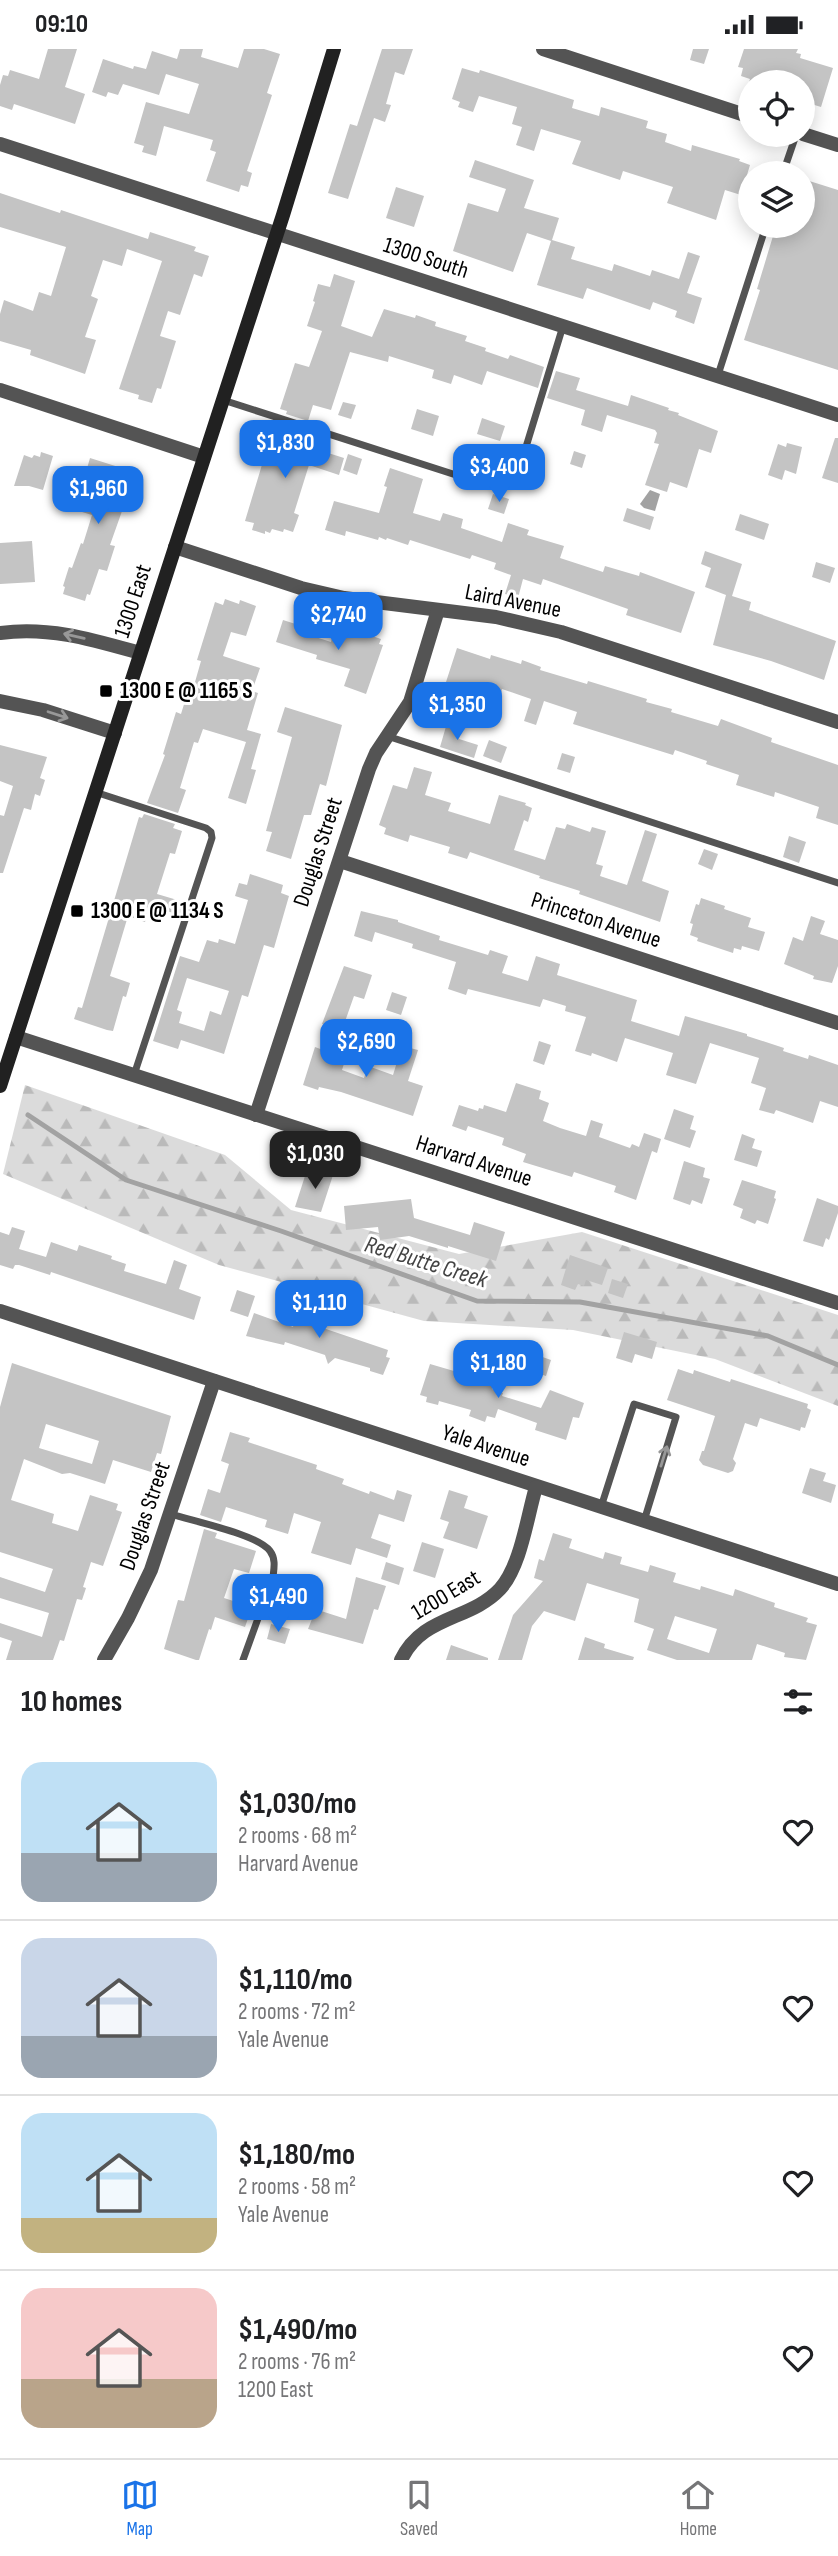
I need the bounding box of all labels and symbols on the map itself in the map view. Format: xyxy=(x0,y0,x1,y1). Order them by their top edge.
street label: 1300 South xyxy=(380,231,472,285)
pin: $1,830 xyxy=(228,421,342,480)
pin: $3,400 xyxy=(442,445,556,504)
pin: $1,960 xyxy=(41,467,155,526)
street label: 1300 East xyxy=(108,561,158,641)
street label: Laird Avenue xyxy=(463,578,563,624)
pin: $2,740 xyxy=(281,593,395,652)
one-way arrow xyxy=(64,629,86,642)
place label: 1300 E @ 1165 S xyxy=(120,677,253,705)
marker: 1300 E @ 1165 S xyxy=(98,683,114,699)
pin: $1,350 xyxy=(400,683,514,742)
one-way arrow xyxy=(46,710,68,722)
street label: Douglas Street xyxy=(287,794,349,910)
street label: Princeton Avenue xyxy=(528,886,664,954)
place label: 1300 E @ 1134 S xyxy=(91,897,224,925)
marker: 1300 E @ 1134 S xyxy=(69,903,85,919)
pin: $2,690 xyxy=(309,1019,423,1079)
street label: Harvard Avenue xyxy=(412,1129,536,1193)
pin: $1,030 xyxy=(258,1131,372,1191)
water label: Red Butte Creek xyxy=(361,1230,492,1295)
pin: $1,110 xyxy=(262,1281,376,1340)
pin: $1,180 xyxy=(441,1341,555,1400)
street label: Yale Avenue xyxy=(438,1419,534,1473)
one-way arrow xyxy=(659,1446,672,1468)
street label: Douglas Street xyxy=(113,1458,177,1574)
street label: 1200 East xyxy=(407,1564,485,1626)
pin: $1,490 xyxy=(221,1575,335,1634)

